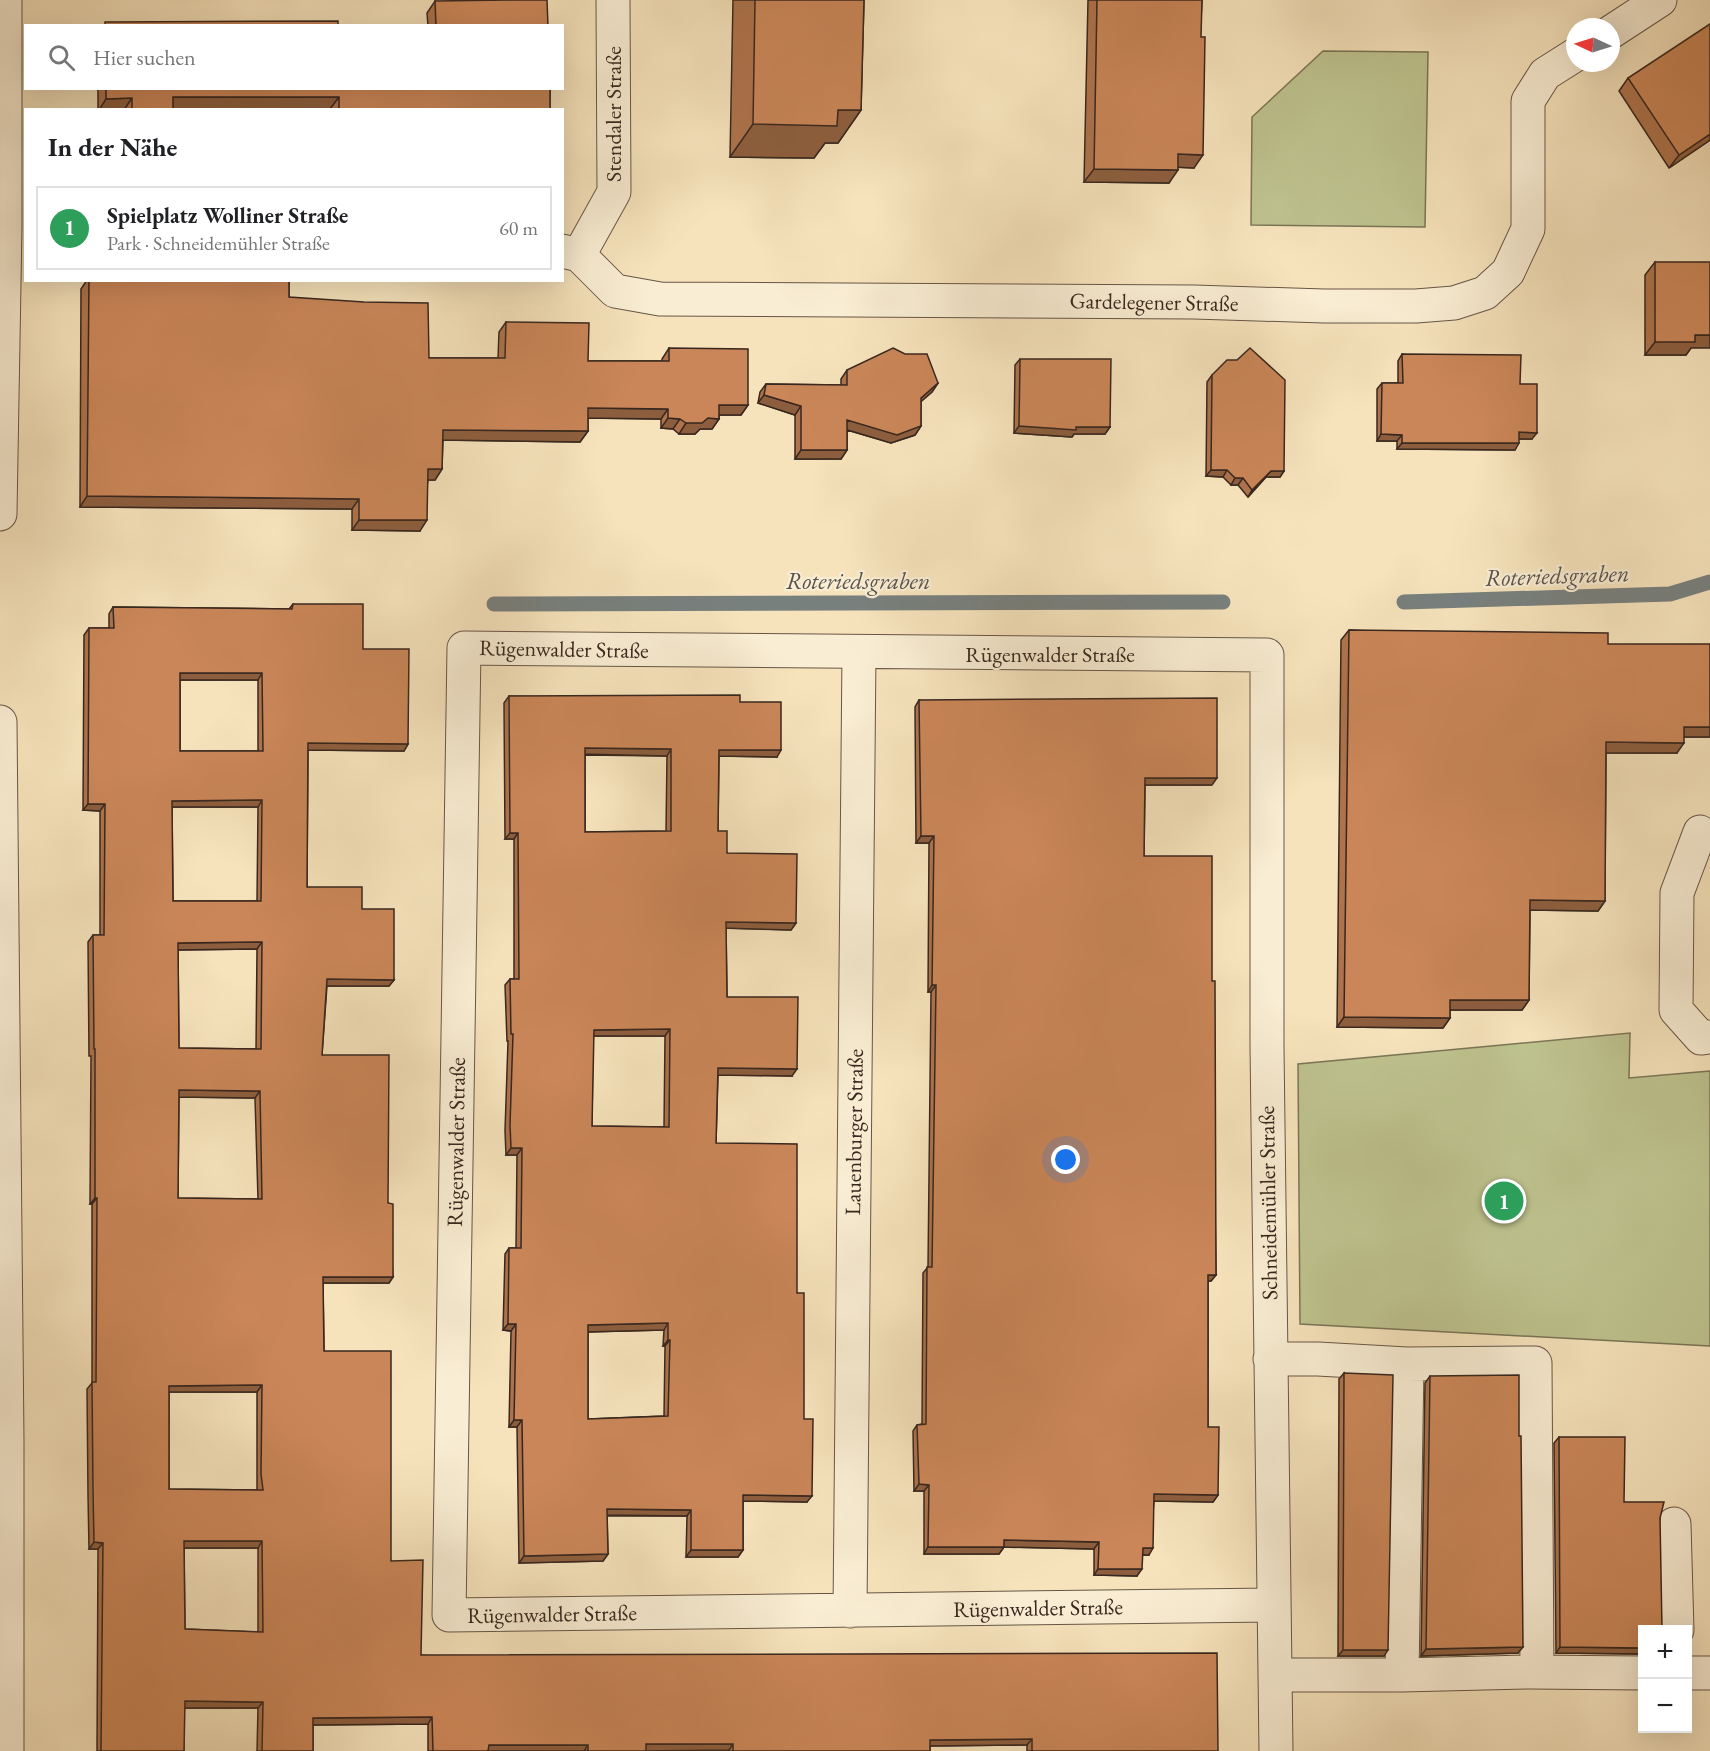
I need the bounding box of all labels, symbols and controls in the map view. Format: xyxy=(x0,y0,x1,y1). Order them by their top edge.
north arrow xyxy=(1566,18,1620,72)
search box xyxy=(24,24,564,90)
icon: search xyxy=(45,41,78,74)
text: Hier suchen xyxy=(93,43,196,72)
street label: Stendaler Straße xyxy=(599,46,628,182)
text: In der Nähe xyxy=(48,130,177,164)
text: Spielplatz Wolliner Straße xyxy=(107,201,348,230)
text: 1 xyxy=(64,215,75,241)
text: 60 m xyxy=(499,215,538,241)
text: Park · Schneidemühler Straße xyxy=(107,230,330,256)
street label: Gardelegener Straße xyxy=(1069,286,1239,318)
water label: Roteriedsgraben xyxy=(1484,557,1630,593)
water label: Roteriedsgraben xyxy=(786,565,930,596)
street label: Rügenwalder Straße xyxy=(479,633,650,665)
street label: Rügenwalder Straße xyxy=(965,640,1135,669)
street label: Lauenburger Straße xyxy=(838,1048,870,1216)
street label: Rügenwalder Straße xyxy=(440,1056,472,1227)
street label: Schneidemühler Straße xyxy=(1252,1105,1284,1300)
your location xyxy=(1051,1145,1080,1174)
pin: 1 xyxy=(1484,1178,1524,1224)
street label: Rügenwalder Straße xyxy=(953,1592,1124,1624)
street label: Rügenwalder Straße xyxy=(467,1598,638,1630)
map controls xyxy=(1638,1625,1692,1733)
button: + xyxy=(1638,1625,1692,1679)
button: − xyxy=(1638,1679,1692,1733)

